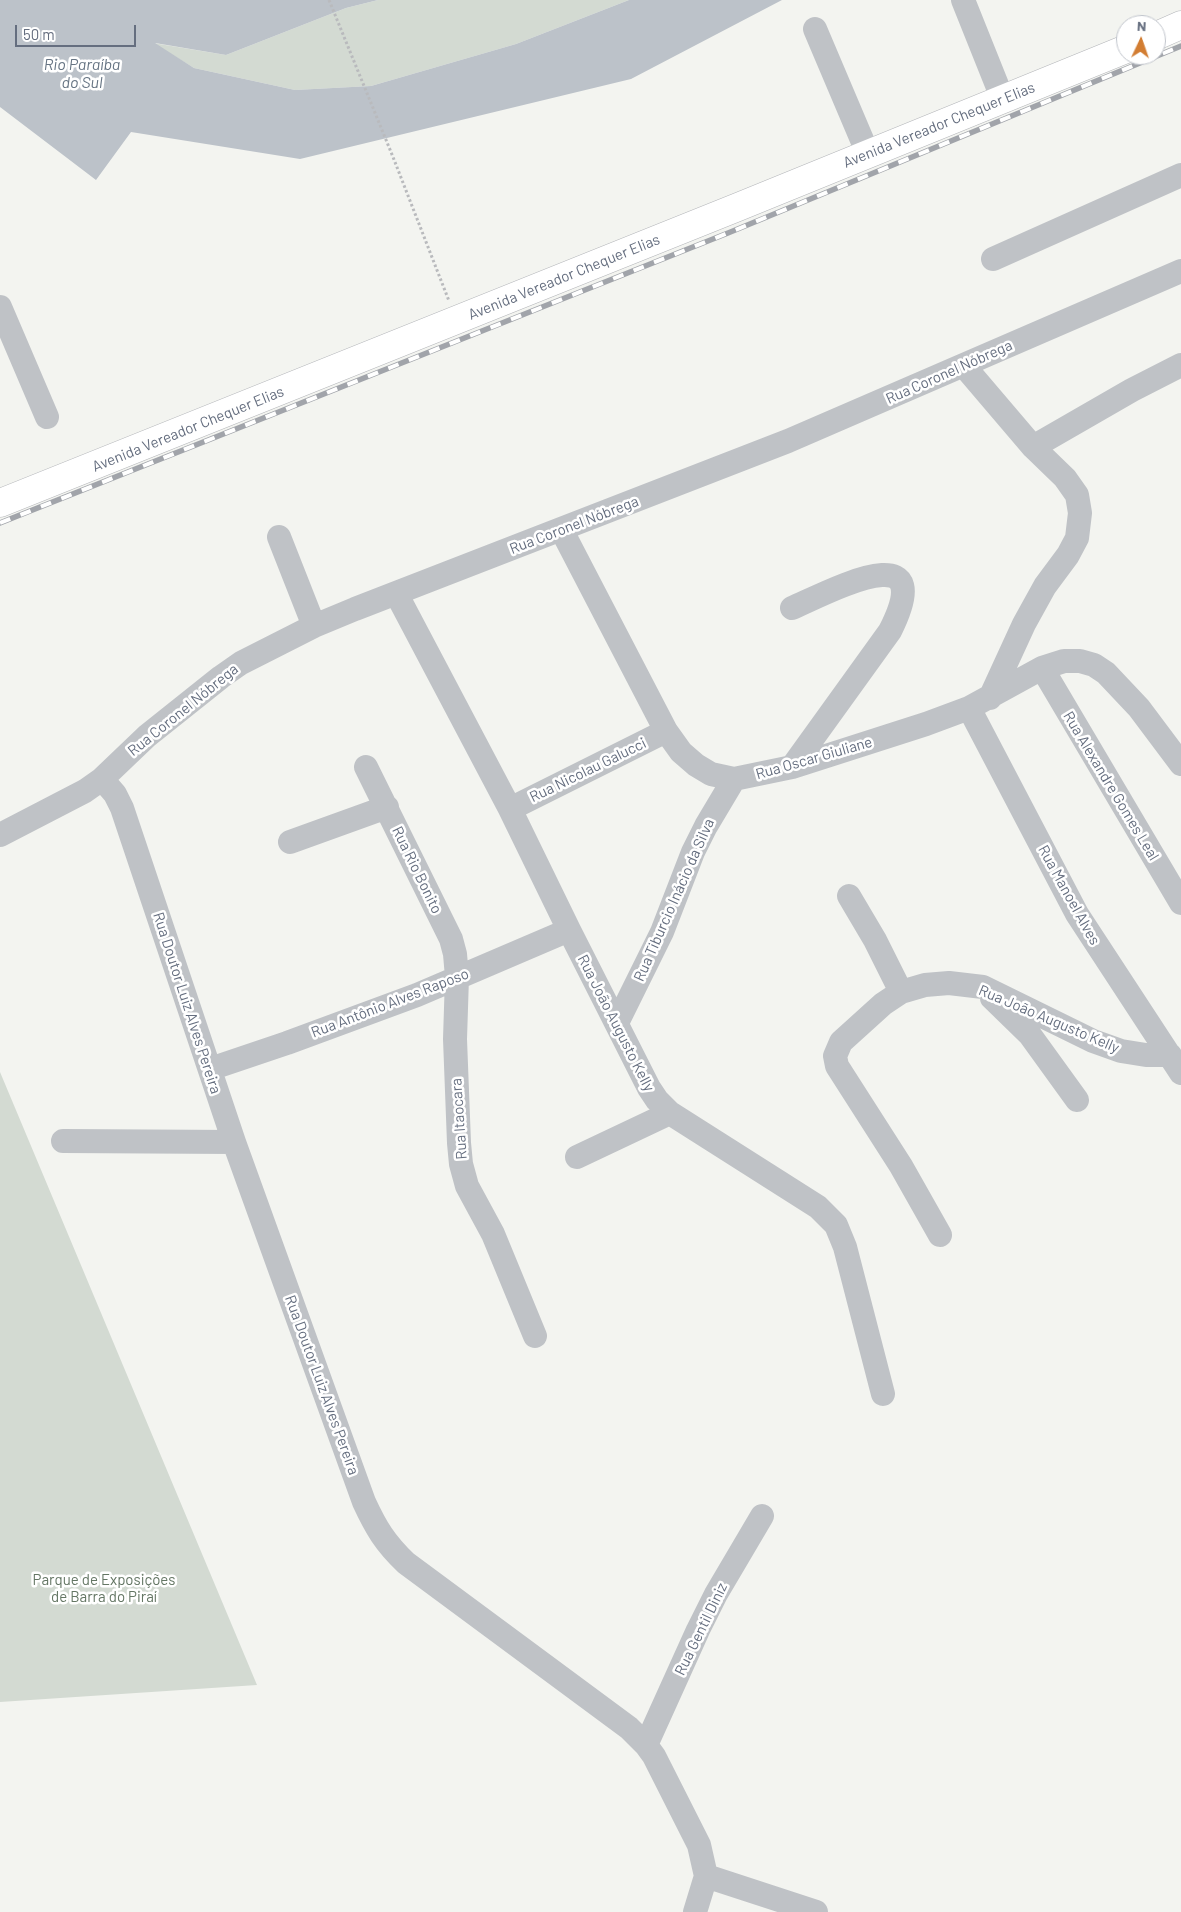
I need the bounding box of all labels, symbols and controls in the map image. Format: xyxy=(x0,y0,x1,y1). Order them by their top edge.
scale bar xyxy=(18,15,139,47)
north arrow xyxy=(1116,15,1166,65)
text: N xyxy=(1137,17,1147,34)
text: 50 m xyxy=(23,25,55,43)
water label: Rio Paraíba do Sul xyxy=(44,55,120,93)
street label: Avenida Vereador Chequer Elias xyxy=(840,78,1038,172)
street label: Avenida Vereador Chequer Elias xyxy=(465,230,663,324)
street label: Rua Coronel Nóbrega xyxy=(883,336,1015,408)
street label: Avenida Vereador Chequer Elias xyxy=(89,382,287,476)
street label: Rua Coronel Nóbrega xyxy=(507,492,641,558)
street label: Rua Coronel Nóbrega xyxy=(124,660,242,760)
street label: Rua Alexandre Gomes Leal xyxy=(1059,708,1163,864)
street label: Rua Oscar Giuliane xyxy=(754,733,874,783)
street label: Rua Nicolau Galucci xyxy=(527,734,649,806)
street label: Rua Tiburcio Inácio da Silva xyxy=(630,816,718,984)
street label: Rua Rio Bonito xyxy=(388,823,446,917)
street label: Rua Manoel Alves xyxy=(1034,842,1104,948)
street label: Rua Doutor Luiz Alves Pereira xyxy=(149,910,225,1096)
street label: Rua João Augusto Kelly xyxy=(574,952,658,1094)
street label: Rua Antônio Alves Raposo xyxy=(309,965,471,1041)
street label: Rua João Augusto Kelly xyxy=(976,981,1122,1057)
street label: Rua Itaocara xyxy=(447,1078,471,1160)
street label: Rua Doutor Luiz Alves Pereira xyxy=(281,1293,363,1477)
park label: Parque de Exposições de Barra do Piraí xyxy=(33,1571,175,1606)
street label: Rua Gentil Diniz xyxy=(671,1580,731,1678)

